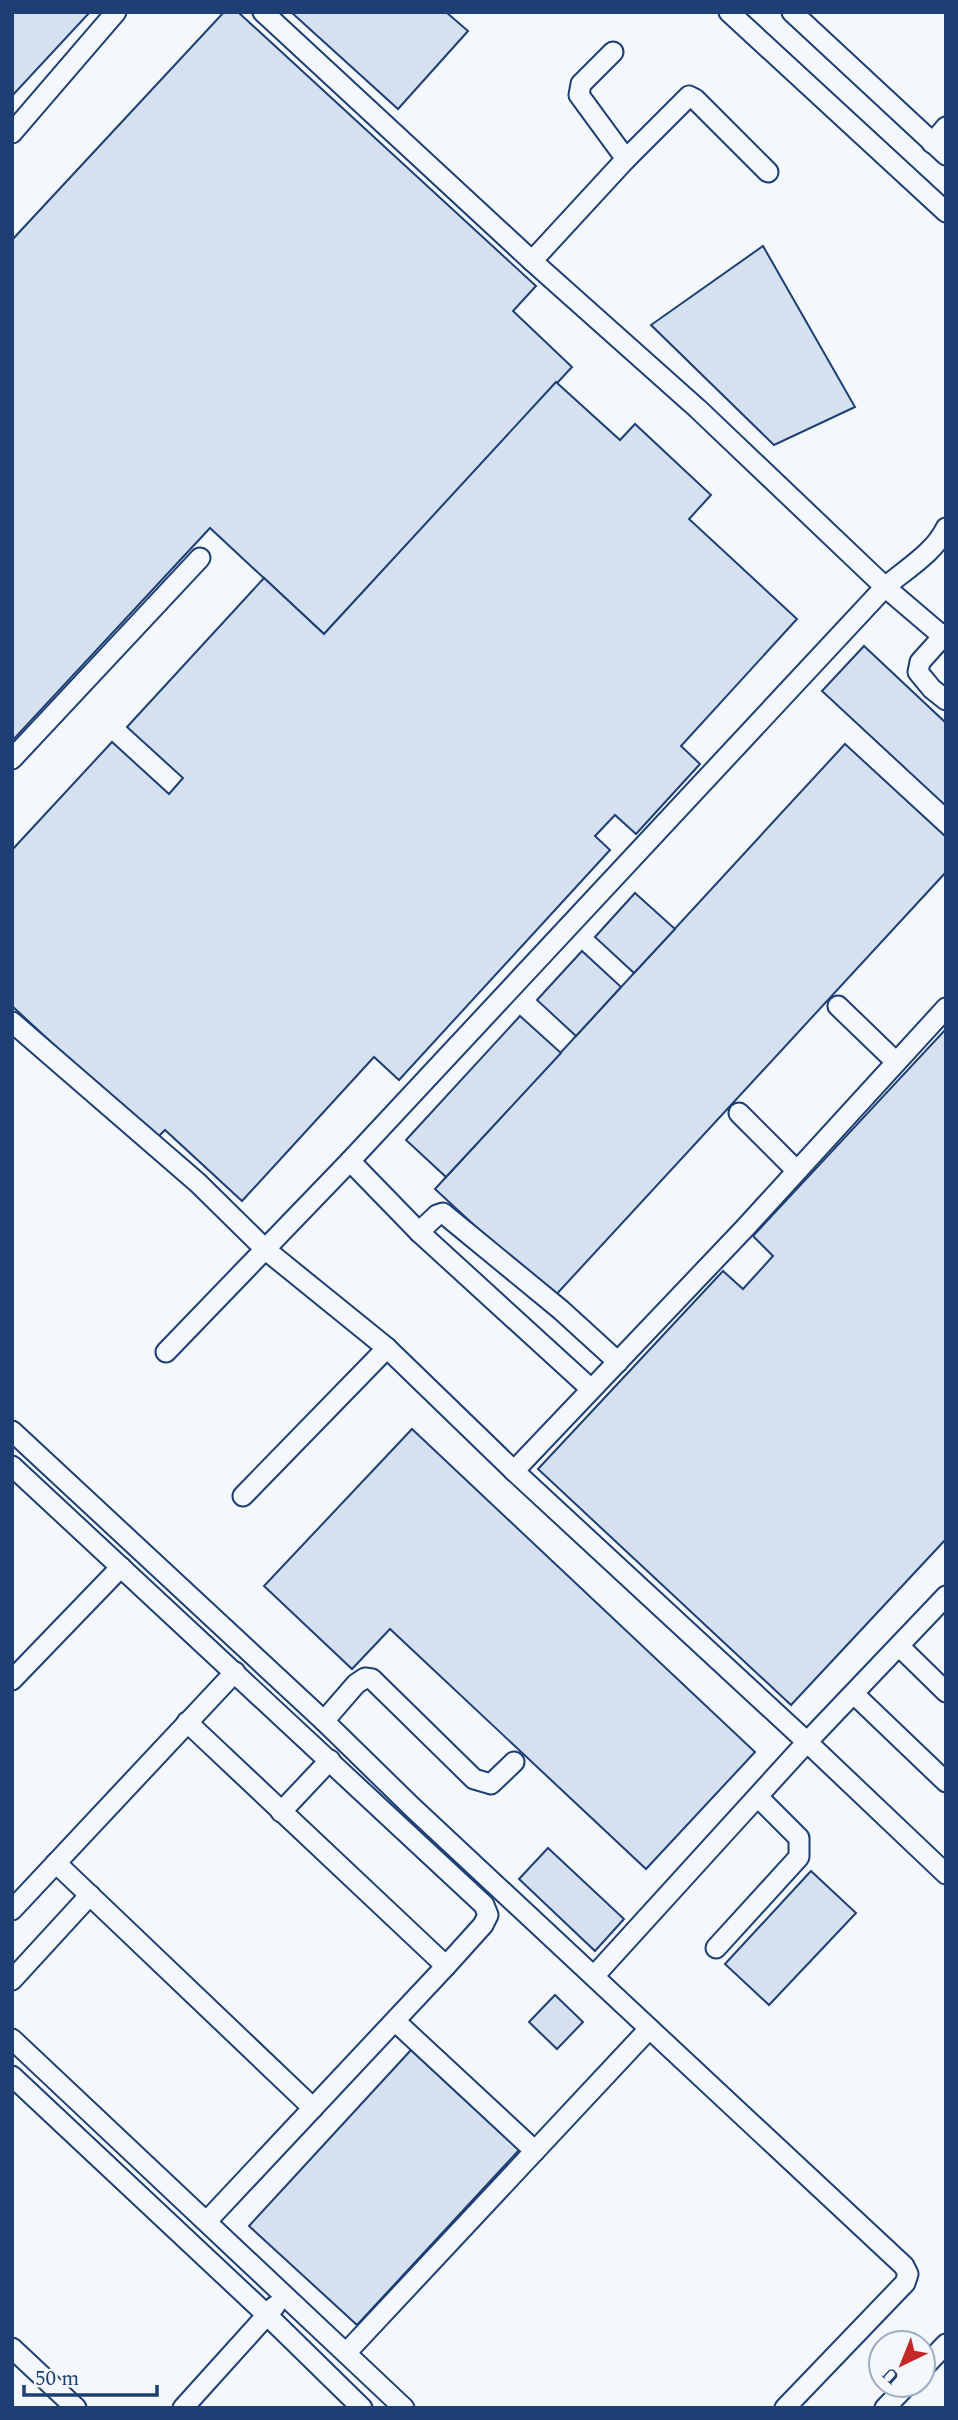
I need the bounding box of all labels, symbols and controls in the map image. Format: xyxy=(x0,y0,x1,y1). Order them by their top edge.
north arrow xyxy=(867,2329,937,2399)
scale bar xyxy=(24,2354,158,2398)
text: U xyxy=(876,2359,907,2391)
text: 50 m xyxy=(35,2363,79,2395)

